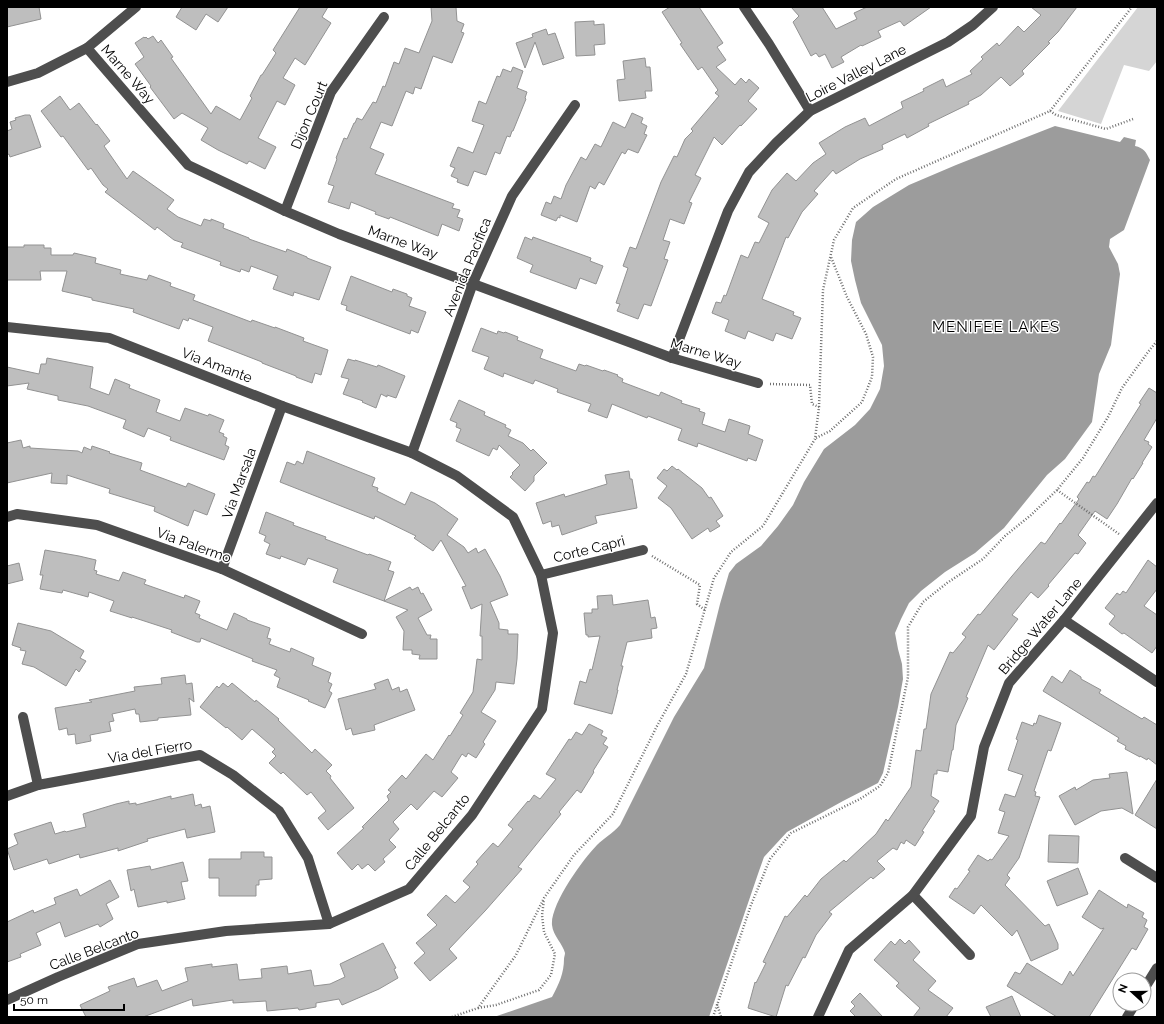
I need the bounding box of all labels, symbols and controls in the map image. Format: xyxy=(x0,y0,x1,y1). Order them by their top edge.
street label: Marne Way xyxy=(98,41,158,107)
street label: Loire Valley Lane xyxy=(803,41,909,105)
street label: Dijon Court xyxy=(288,78,331,151)
street label: Avenida Pacifica xyxy=(440,215,494,319)
street label: Marne Way xyxy=(366,222,440,262)
district label: MENIFEE LAKES xyxy=(932,318,1060,336)
street label: Marne Way xyxy=(669,335,744,371)
street label: Via Amante xyxy=(180,344,254,386)
street label: Via Marsala xyxy=(219,445,259,521)
street label: Via Palermo xyxy=(155,524,233,566)
street label: Corte Capri xyxy=(552,532,626,566)
street label: Bridge Water Lane xyxy=(995,575,1085,677)
street label: Via del Fierro xyxy=(107,736,193,766)
street label: Calle Belcanto xyxy=(401,790,473,874)
street label: Calle Belcanto xyxy=(47,925,141,973)
north arrow xyxy=(1112,972,1152,1012)
text: N xyxy=(1116,982,1131,995)
scale bar xyxy=(14,986,124,1012)
text: 50 m xyxy=(20,993,48,1007)

